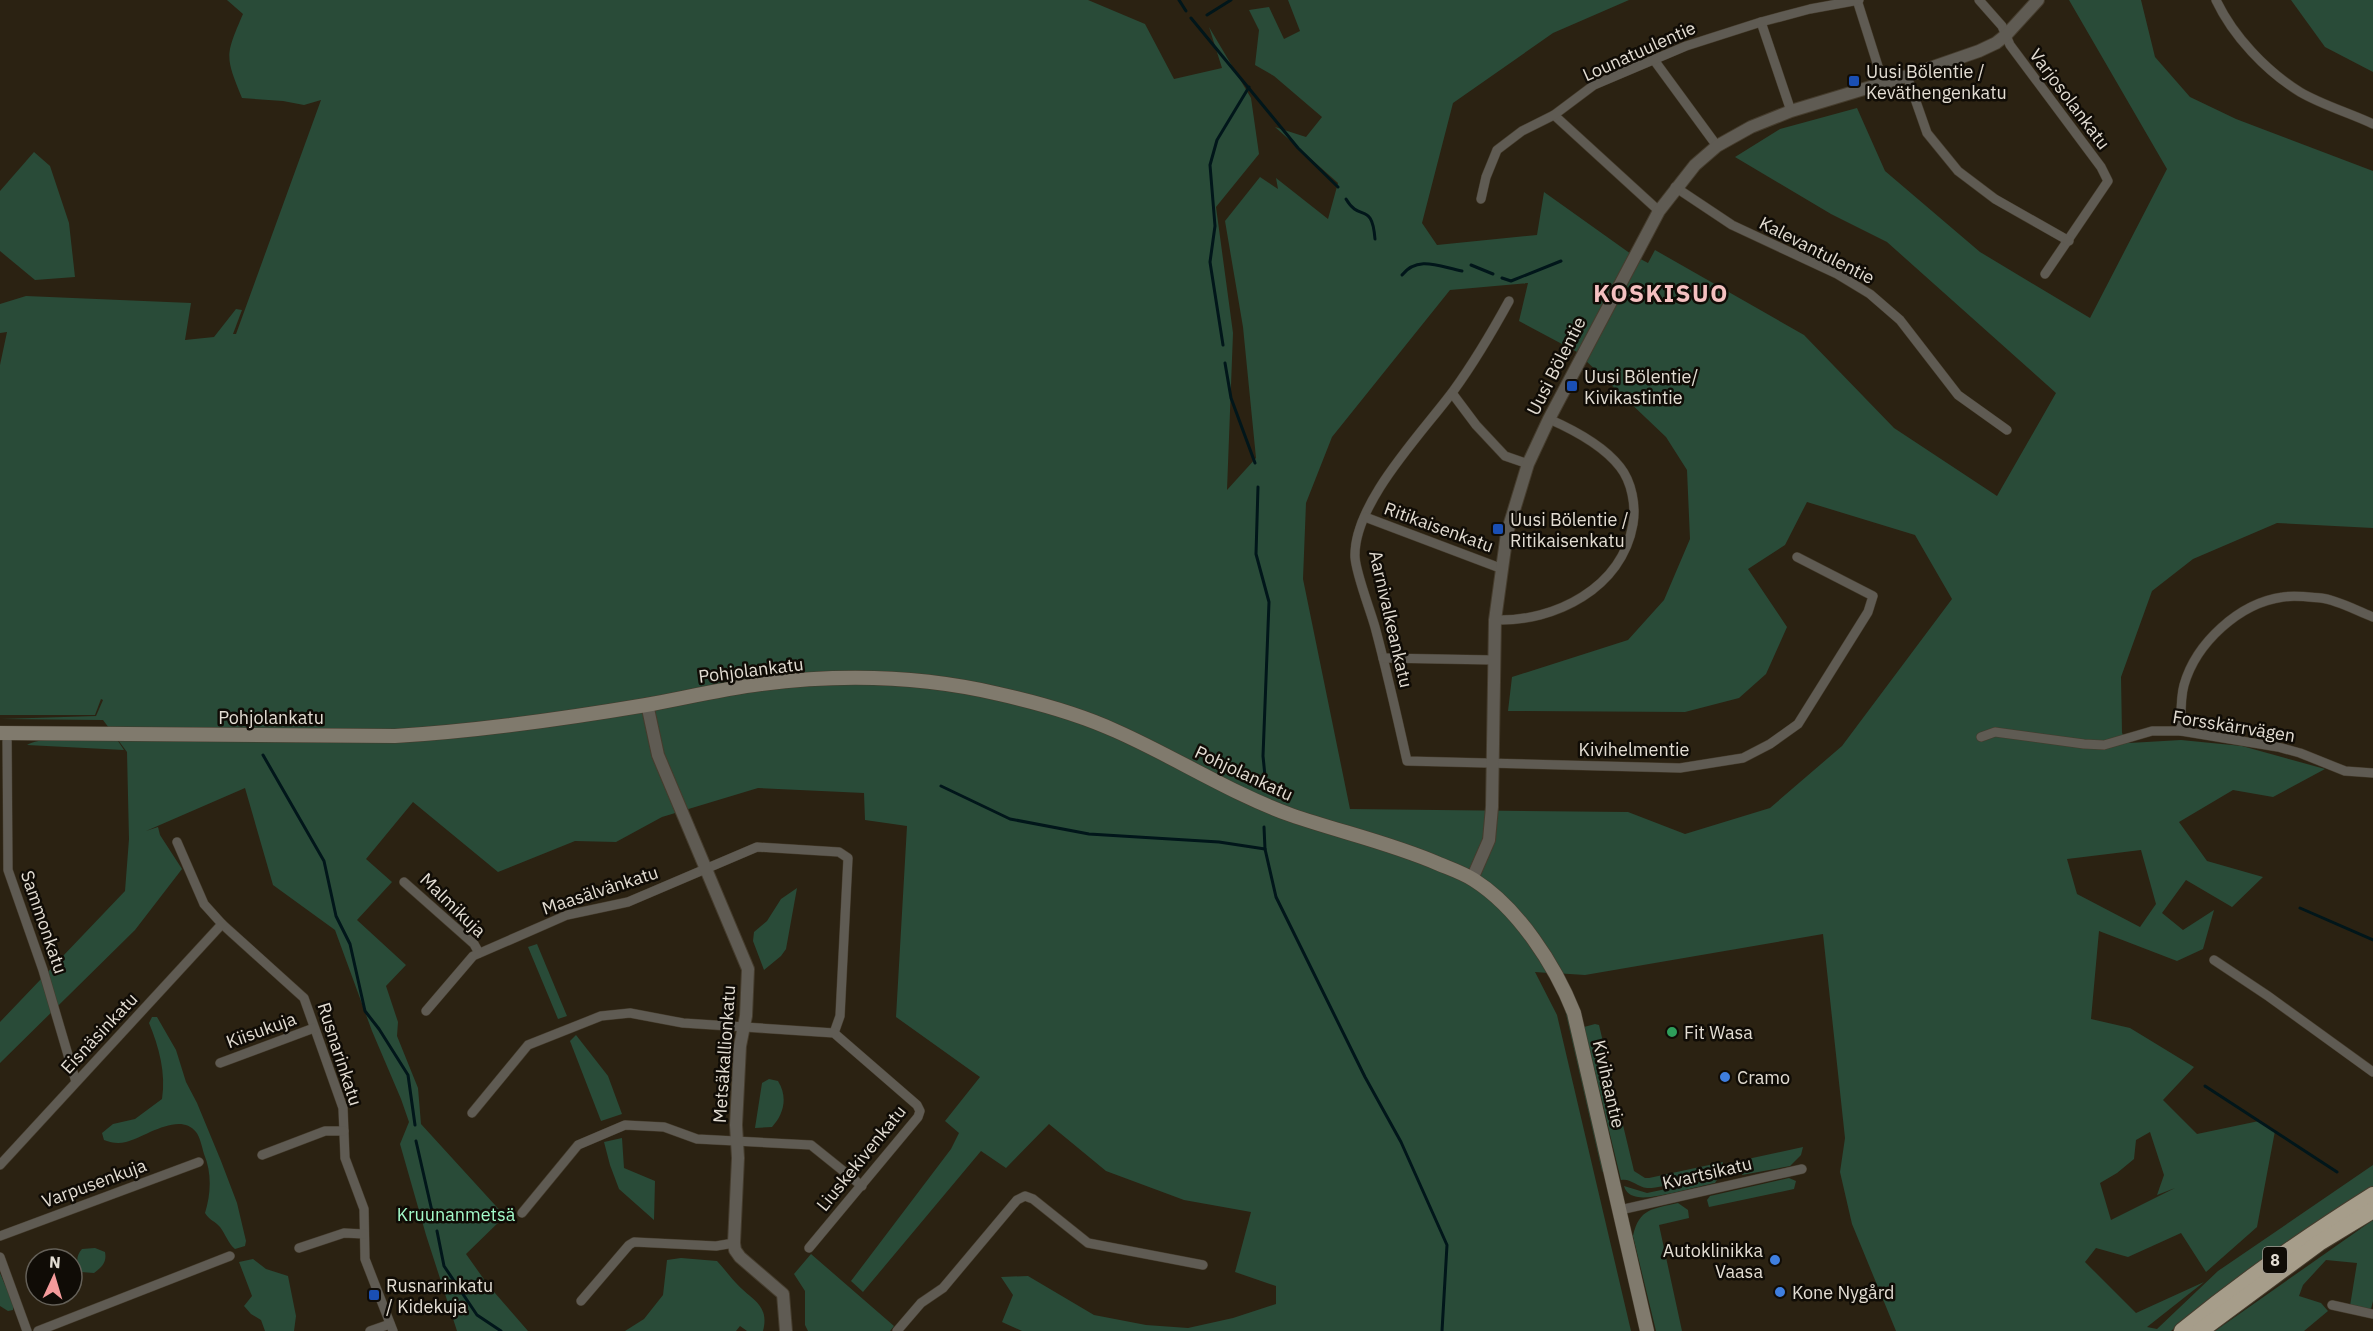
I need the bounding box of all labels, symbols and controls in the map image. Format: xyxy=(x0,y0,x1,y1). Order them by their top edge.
street label: Lounatuulentie xyxy=(1579,16,1699,86)
street label: Varjosolankatu xyxy=(2025,44,2115,154)
place label: Uusi Bölentie / Keväthengenkatu xyxy=(1866,60,2007,104)
marker: Uusi Bölentie / Keväthengenkatu xyxy=(1847,74,1861,88)
street label: Kalevantulentie xyxy=(1756,211,1879,289)
district label: KOSKISUO xyxy=(1593,277,1729,309)
street label: Uusi Bölentie xyxy=(1521,313,1591,419)
place label: Uusi Bölentie/ Kivikastintie xyxy=(1584,365,1698,409)
marker: Uusi Bölentie/ Kivikastintie xyxy=(1565,379,1579,393)
street label: Ritikaisenkatu xyxy=(1381,497,1497,557)
place label: Uusi Bölentie / Ritikaisenkatu xyxy=(1510,508,1629,552)
marker: Uusi Bölentie / Ritikaisenkatu xyxy=(1491,522,1505,536)
street label: Aarnivalkeankatu xyxy=(1364,548,1418,690)
street label: Pohjolankatu xyxy=(697,652,805,688)
street label: Forsskärrvägen xyxy=(2171,705,2297,747)
street label: Pohjolankatu xyxy=(218,706,324,729)
street label: Kivihelmentie xyxy=(1579,738,1690,761)
street label: Pohjolankatu xyxy=(1191,740,1297,806)
street label: Maasälvänkatu xyxy=(539,860,661,920)
street label: Sammonkatu xyxy=(16,868,72,976)
street label: Malmikuja xyxy=(415,868,491,942)
street label: Metsäkallionkatu xyxy=(708,984,740,1124)
street label: Eisnäsinkatu xyxy=(56,988,142,1078)
street label: Rusnarinkatu xyxy=(312,999,368,1109)
street label: Kiisukuja xyxy=(223,1007,300,1053)
place label: Fit Wasa xyxy=(1684,1021,1753,1044)
marker: Fit Wasa xyxy=(1665,1025,1679,1039)
street label: Kivihaantie xyxy=(1588,1038,1630,1130)
place label: Cramo xyxy=(1737,1066,1790,1089)
marker: Cramo xyxy=(1718,1070,1732,1084)
street label: Liuskekivenkatu xyxy=(811,1100,911,1216)
street label: Kvartsikatu xyxy=(1660,1152,1754,1194)
street label: Varpusenkuja xyxy=(38,1153,150,1213)
park label: Kruunanmetsä xyxy=(397,1203,516,1226)
place label: Autoklinikka Vaasa xyxy=(1663,1239,1763,1283)
north arrow xyxy=(24,1247,84,1307)
road number: 8 xyxy=(2263,1247,2287,1273)
text: N xyxy=(49,1252,62,1272)
marker: Autoklinikka Vaasa xyxy=(1768,1253,1782,1267)
place label: Rusnarinkatu / Kidekuja xyxy=(386,1274,493,1318)
place label: Kone Nygård xyxy=(1792,1281,1895,1304)
marker: Kone Nygård xyxy=(1773,1285,1787,1299)
marker: Rusnarinkatu / Kidekuja xyxy=(367,1288,381,1302)

